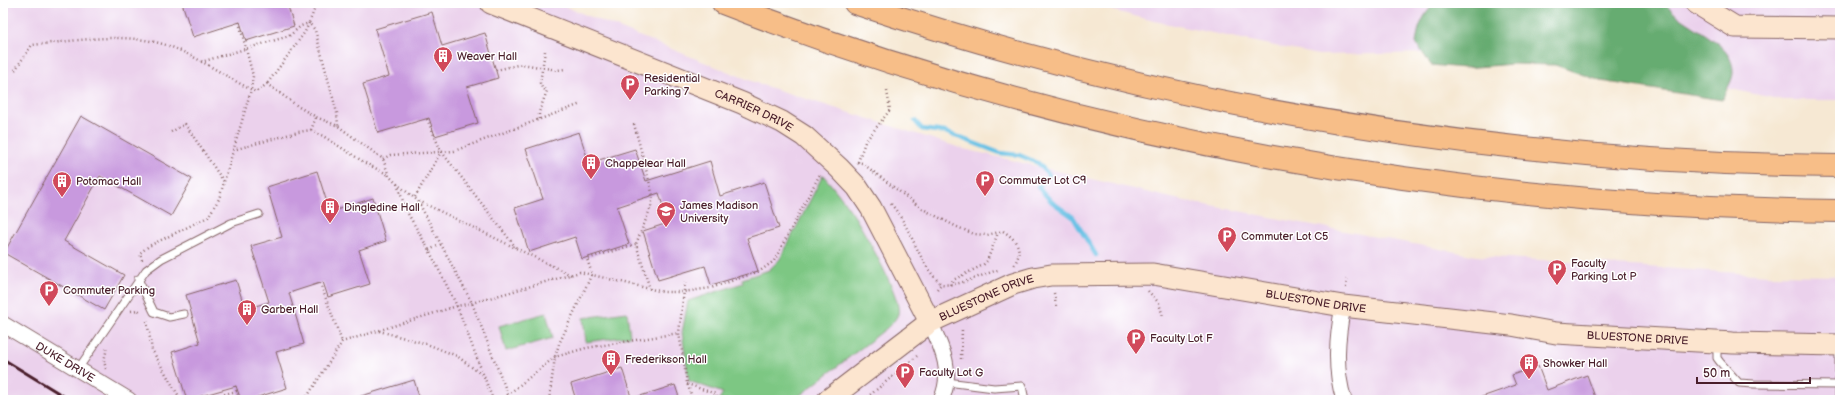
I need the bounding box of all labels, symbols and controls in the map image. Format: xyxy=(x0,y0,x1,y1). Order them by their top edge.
building icon: Weaver Hall xyxy=(432,45,454,73)
place label: Weaver Hall xyxy=(457,50,517,63)
place label: Residential Parking 7 xyxy=(644,72,700,98)
parking icon: Residential Parking 7 xyxy=(619,73,641,101)
street label: CARRIER DRIVE xyxy=(713,86,796,134)
building icon: Chappelear Hall xyxy=(580,152,602,180)
place label: Chappelear Hall xyxy=(605,157,686,170)
parking icon: Commuter Lot C9 xyxy=(974,169,996,197)
building icon: Potomac Hall xyxy=(51,170,73,198)
place label: Commuter Lot C9 xyxy=(999,174,1086,187)
place label: Potomac Hall xyxy=(76,175,141,188)
building icon: Dingledine Hall xyxy=(319,196,341,224)
place label: James Madison University xyxy=(680,199,758,225)
school or university icon: James Madison University xyxy=(655,200,677,228)
place label: Dingledine Hall xyxy=(344,201,420,214)
parking icon: Commuter Lot C5 xyxy=(1216,225,1238,253)
place label: Commuter Lot C5 xyxy=(1241,230,1328,243)
place label: Faculty Parking Lot P xyxy=(1571,257,1637,283)
parking icon: Faculty Parking Lot P xyxy=(1546,258,1568,286)
street label: BLUESTONE DRIVE xyxy=(937,272,1035,323)
parking icon: Commuter Parking xyxy=(38,279,60,307)
place label: Commuter Parking xyxy=(63,284,155,297)
street label: BLUESTONE DRIVE xyxy=(1265,287,1367,315)
building icon: Garber Hall xyxy=(236,298,258,326)
place label: Garber Hall xyxy=(261,303,318,316)
parking icon: Faculty Lot F xyxy=(1125,327,1147,355)
street label: BLUESTONE DRIVE xyxy=(1586,328,1689,347)
place label: Faculty Lot F xyxy=(1150,332,1213,345)
street label: DUKE DRIVE xyxy=(34,339,97,385)
building icon: Frederikson Hall xyxy=(600,348,622,376)
building icon: Showker Hall xyxy=(1518,352,1540,380)
place label: Frederikson Hall xyxy=(625,353,707,366)
place label: Showker Hall xyxy=(1543,357,1607,370)
scale bar xyxy=(1697,359,1810,385)
parking icon: Faculty Lot G xyxy=(894,361,916,389)
place label: Faculty Lot G xyxy=(919,366,983,379)
text: 50 m xyxy=(1703,366,1730,381)

